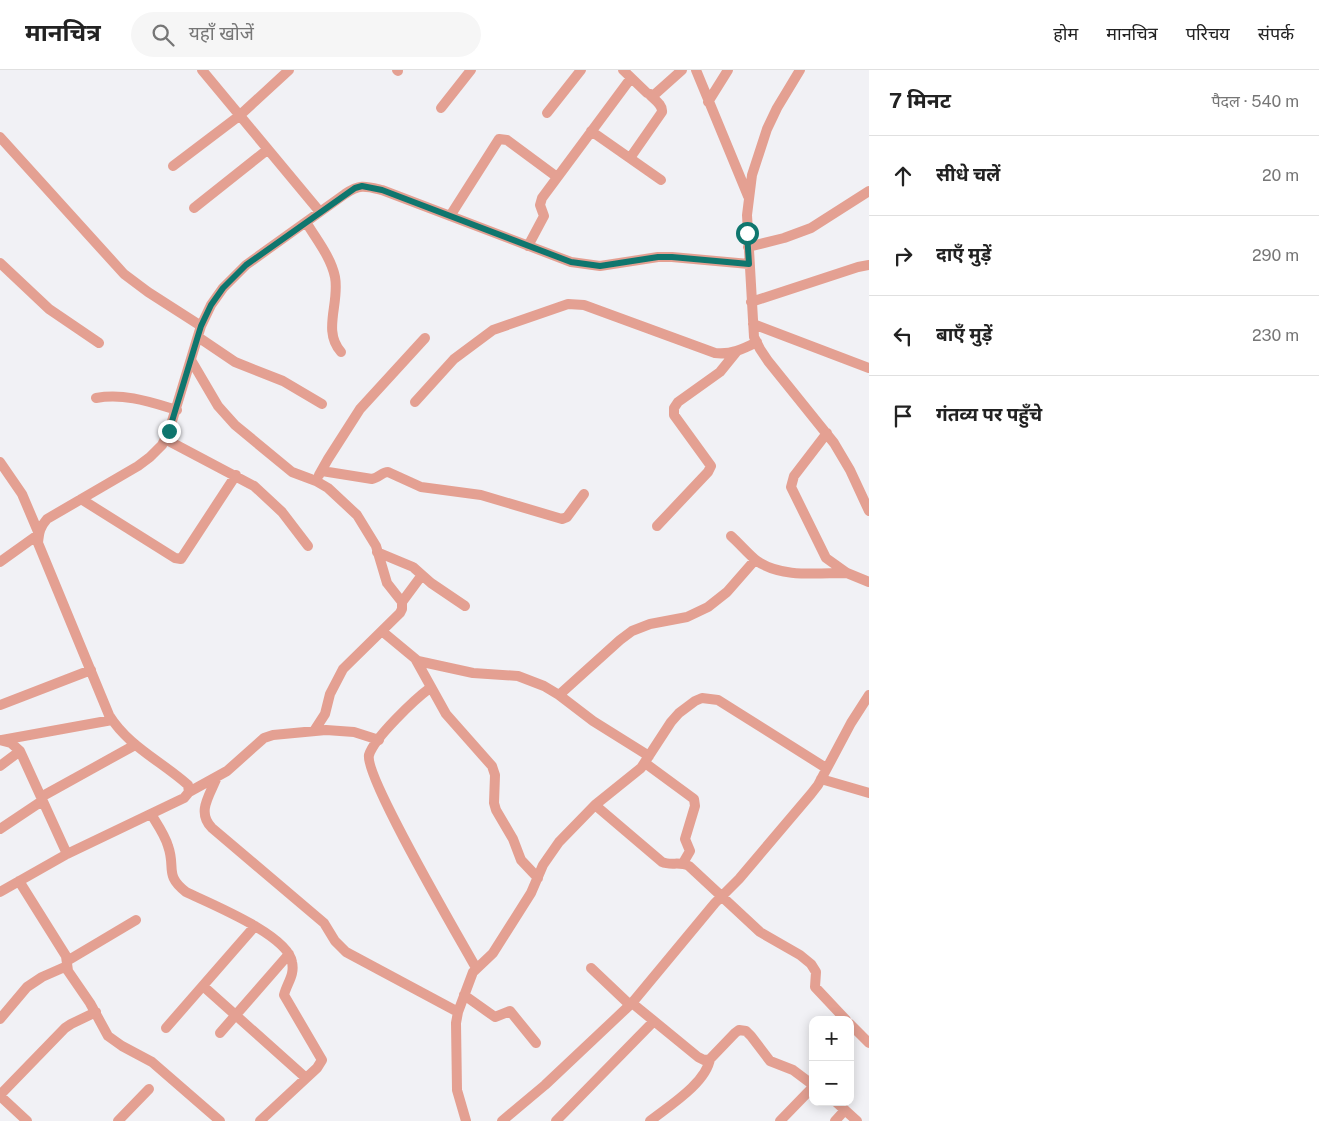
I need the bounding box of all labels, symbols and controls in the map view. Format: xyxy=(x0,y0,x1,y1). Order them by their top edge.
search box xyxy=(131,12,481,57)
text: मानचित्र xyxy=(25,18,101,46)
icon: search xyxy=(149,21,177,49)
text: यहाँ खोजें xyxy=(189,22,254,44)
text: होम xyxy=(1053,23,1078,44)
text: मानचित्र xyxy=(1106,23,1158,44)
text: परिचय xyxy=(1186,23,1230,44)
text: संपर्क xyxy=(1258,23,1294,44)
text: 7 मिनट xyxy=(889,88,951,113)
text: पैदल · 540 m xyxy=(1211,92,1299,111)
icon: ahead xyxy=(889,162,917,190)
text: सीधे चलें xyxy=(936,163,1000,185)
text: 20 m xyxy=(1262,166,1299,185)
route start xyxy=(736,222,759,245)
icon: right xyxy=(889,242,917,270)
text: दाएँ मुड़ें xyxy=(936,243,991,265)
text: 290 m xyxy=(1252,246,1299,265)
icon: left xyxy=(889,322,917,350)
text: बाएँ मुड़ें xyxy=(936,323,992,345)
text: 230 m xyxy=(1252,326,1299,345)
icon: arrive xyxy=(889,402,917,430)
text: गंतव्य पर पहुँचे xyxy=(936,403,1042,425)
route end xyxy=(158,420,181,443)
map controls xyxy=(809,1016,854,1106)
button: + xyxy=(809,1016,854,1061)
button: − xyxy=(809,1061,854,1106)

